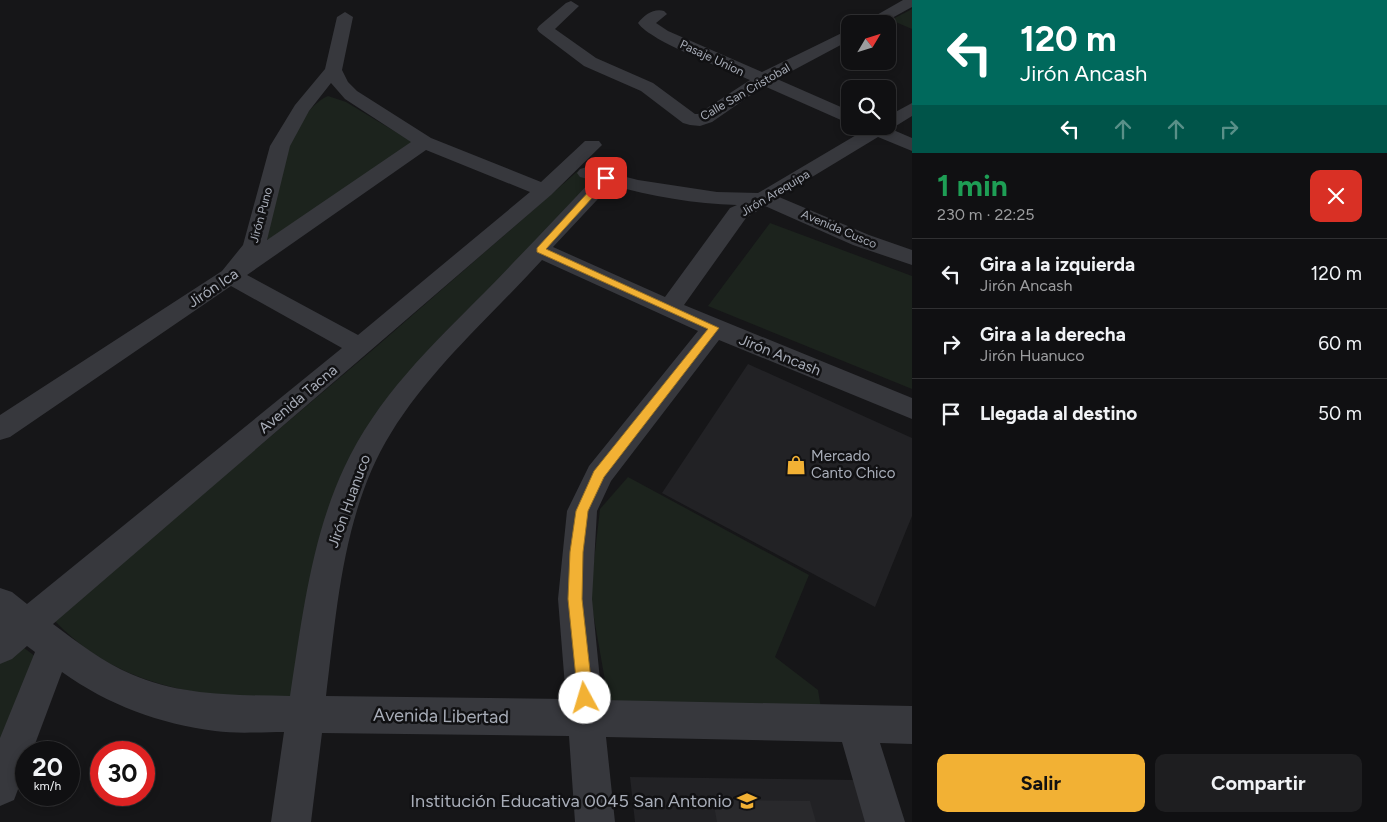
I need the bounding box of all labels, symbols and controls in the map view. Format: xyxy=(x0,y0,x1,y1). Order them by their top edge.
north arrow xyxy=(841,15,896,70)
map controls xyxy=(841,15,896,135)
text: 120 m xyxy=(1020,18,1117,60)
icon: left xyxy=(937,20,1002,85)
street label: Pasaje Union xyxy=(678,37,747,79)
text: Jirón Ancash xyxy=(1020,60,1147,87)
street label: Calle San Cristobal xyxy=(698,61,792,123)
button: search xyxy=(841,80,896,135)
icon: left xyxy=(1056,115,1084,143)
icon: ahead xyxy=(1109,115,1137,143)
icon: ahead xyxy=(1162,115,1190,143)
icon: right xyxy=(1215,115,1243,143)
pin xyxy=(585,157,627,199)
icon: arrive xyxy=(592,164,620,192)
street label: Jirón Arequipa xyxy=(738,167,812,219)
text: 1 min xyxy=(937,167,1008,204)
button: close xyxy=(1310,170,1362,222)
street label: Jirón Puno xyxy=(247,186,275,244)
text: 230 m · 22:25 xyxy=(937,205,1035,224)
street label: Avenida Cusco xyxy=(799,207,879,251)
text: Gira a la izquierda xyxy=(980,253,1135,276)
icon: left xyxy=(937,260,965,288)
text: 120 m xyxy=(1310,262,1362,285)
street label: Jirón Ica xyxy=(184,265,242,311)
text: Jirón Ancash xyxy=(980,276,1072,295)
text: Gira a la derecha xyxy=(980,323,1126,346)
street label: Jirón Ancash xyxy=(736,330,824,380)
icon: right xyxy=(937,330,965,358)
text: 60 m xyxy=(1318,332,1362,355)
text: Jirón Huanuco xyxy=(980,346,1084,365)
street label: Avenida Tacna xyxy=(255,361,341,437)
icon: arrive xyxy=(937,400,965,428)
text: Llegada al destino xyxy=(980,402,1137,425)
text: 50 m xyxy=(1318,402,1362,425)
place label: Mercado Canto Chico xyxy=(811,447,896,482)
street label: Jirón Huanuco xyxy=(324,452,374,550)
shop icon: Mercado Canto Chico xyxy=(785,454,807,476)
position arrow xyxy=(558,671,610,723)
street label: Avenida Libertad xyxy=(373,704,509,728)
speed limit sign: 30 xyxy=(90,741,155,806)
text: 20 xyxy=(32,752,63,782)
button: Salir xyxy=(937,754,1145,812)
button: Compartir xyxy=(1155,754,1362,812)
text: km/h xyxy=(34,779,61,793)
place label: Institución Educativa 0045 San Antonio xyxy=(410,790,732,812)
school or university icon: Institución Educativa 0045 San Antonio xyxy=(736,790,758,812)

